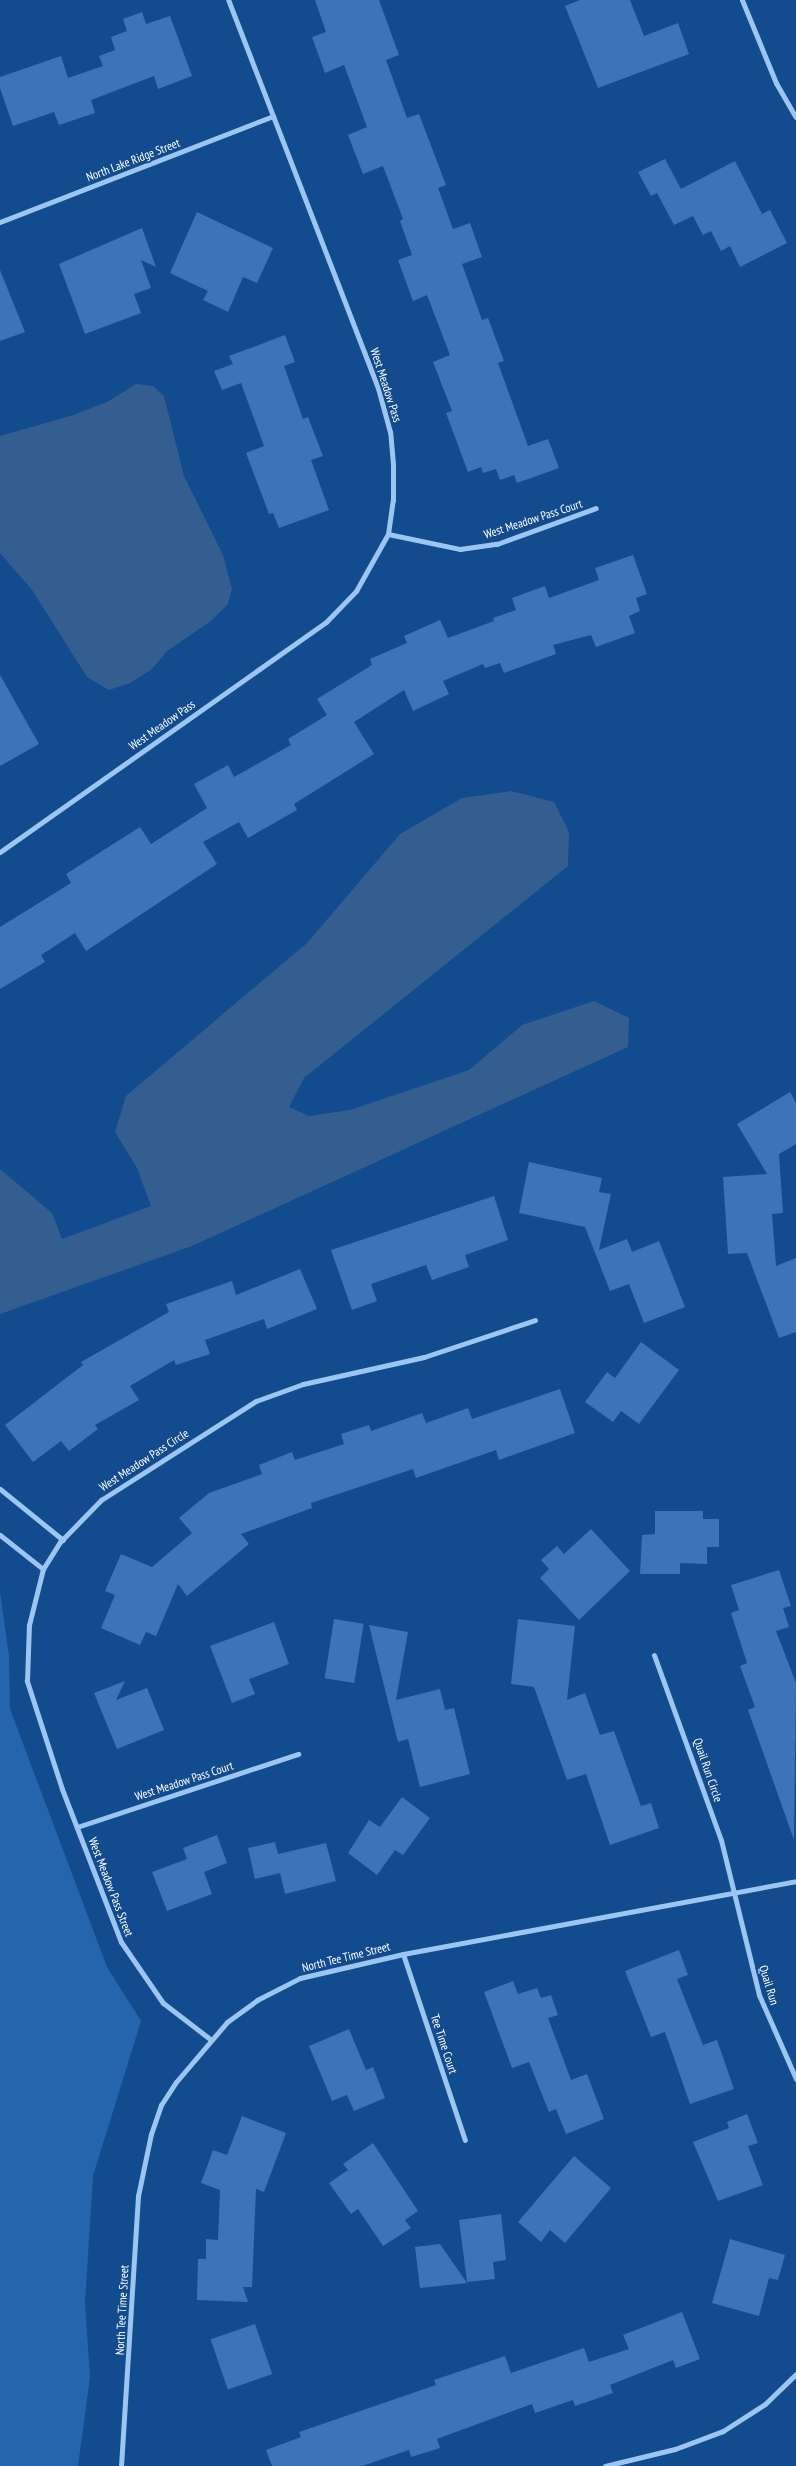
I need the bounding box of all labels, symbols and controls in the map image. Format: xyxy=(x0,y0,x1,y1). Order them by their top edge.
street label: North Lake Ridge Street xyxy=(84,136,182,184)
street label: West Meadow Pass xyxy=(367,346,405,424)
street label: West Meadow Pass Court xyxy=(482,496,584,542)
street label: West Meadow Pass xyxy=(126,697,198,753)
street label: West Meadow Pass Circle xyxy=(97,1426,191,1494)
street label: Quail Run Circle xyxy=(690,1736,726,1804)
street label: West Meadow Pass Court xyxy=(133,1758,235,1804)
street label: West Meadow Pass Street xyxy=(85,1835,137,1939)
street label: North Tee Time Street xyxy=(300,1939,392,1975)
street label: Quail Run xyxy=(756,1963,782,2007)
street label: Tee Time Court xyxy=(428,2012,460,2076)
street label: North Tee Time Street xyxy=(112,2264,132,2356)

